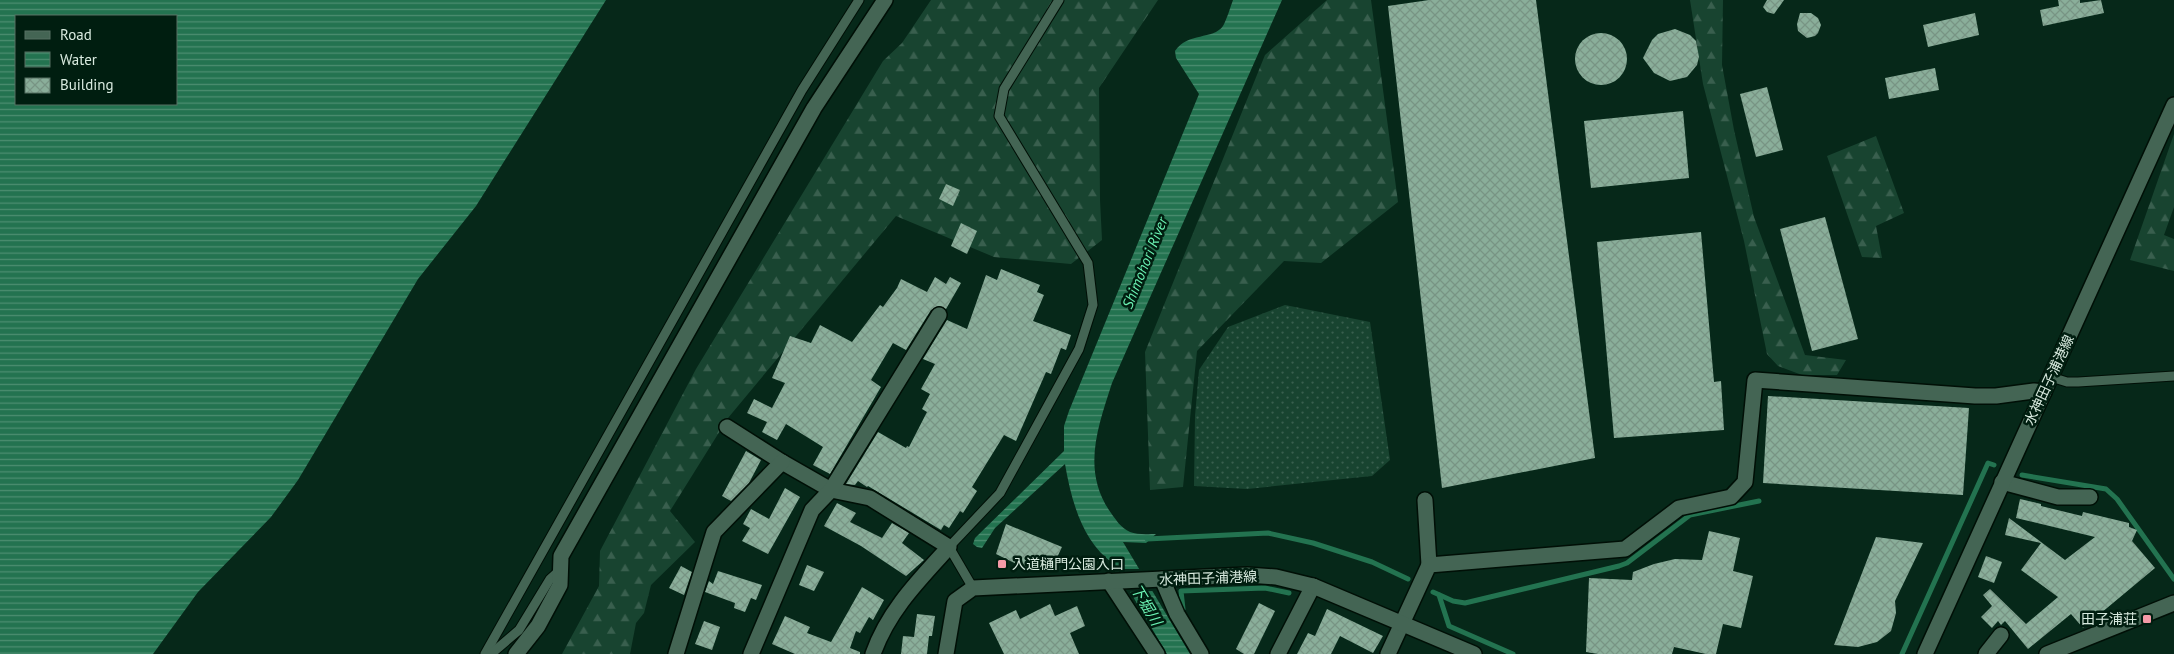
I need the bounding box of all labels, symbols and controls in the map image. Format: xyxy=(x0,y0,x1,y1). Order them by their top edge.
legend xyxy=(15,15,178,105)
text: Road xyxy=(60,25,92,44)
text: Water xyxy=(60,50,97,69)
text: Building xyxy=(60,75,114,94)
water label: Shimohori River xyxy=(1118,213,1172,311)
street label: 水神田子浦港線 xyxy=(2020,332,2078,428)
place label: 入道樋門公園入口 xyxy=(1012,555,1124,573)
marker: 入道樋門公園入口 xyxy=(996,558,1008,570)
street label: 水神田子浦港線 xyxy=(1159,567,1257,589)
water label: 下堀川 xyxy=(1127,581,1167,631)
place label: 田子浦荘 xyxy=(2081,610,2137,628)
marker: 田子浦荘 xyxy=(2141,613,2153,625)

